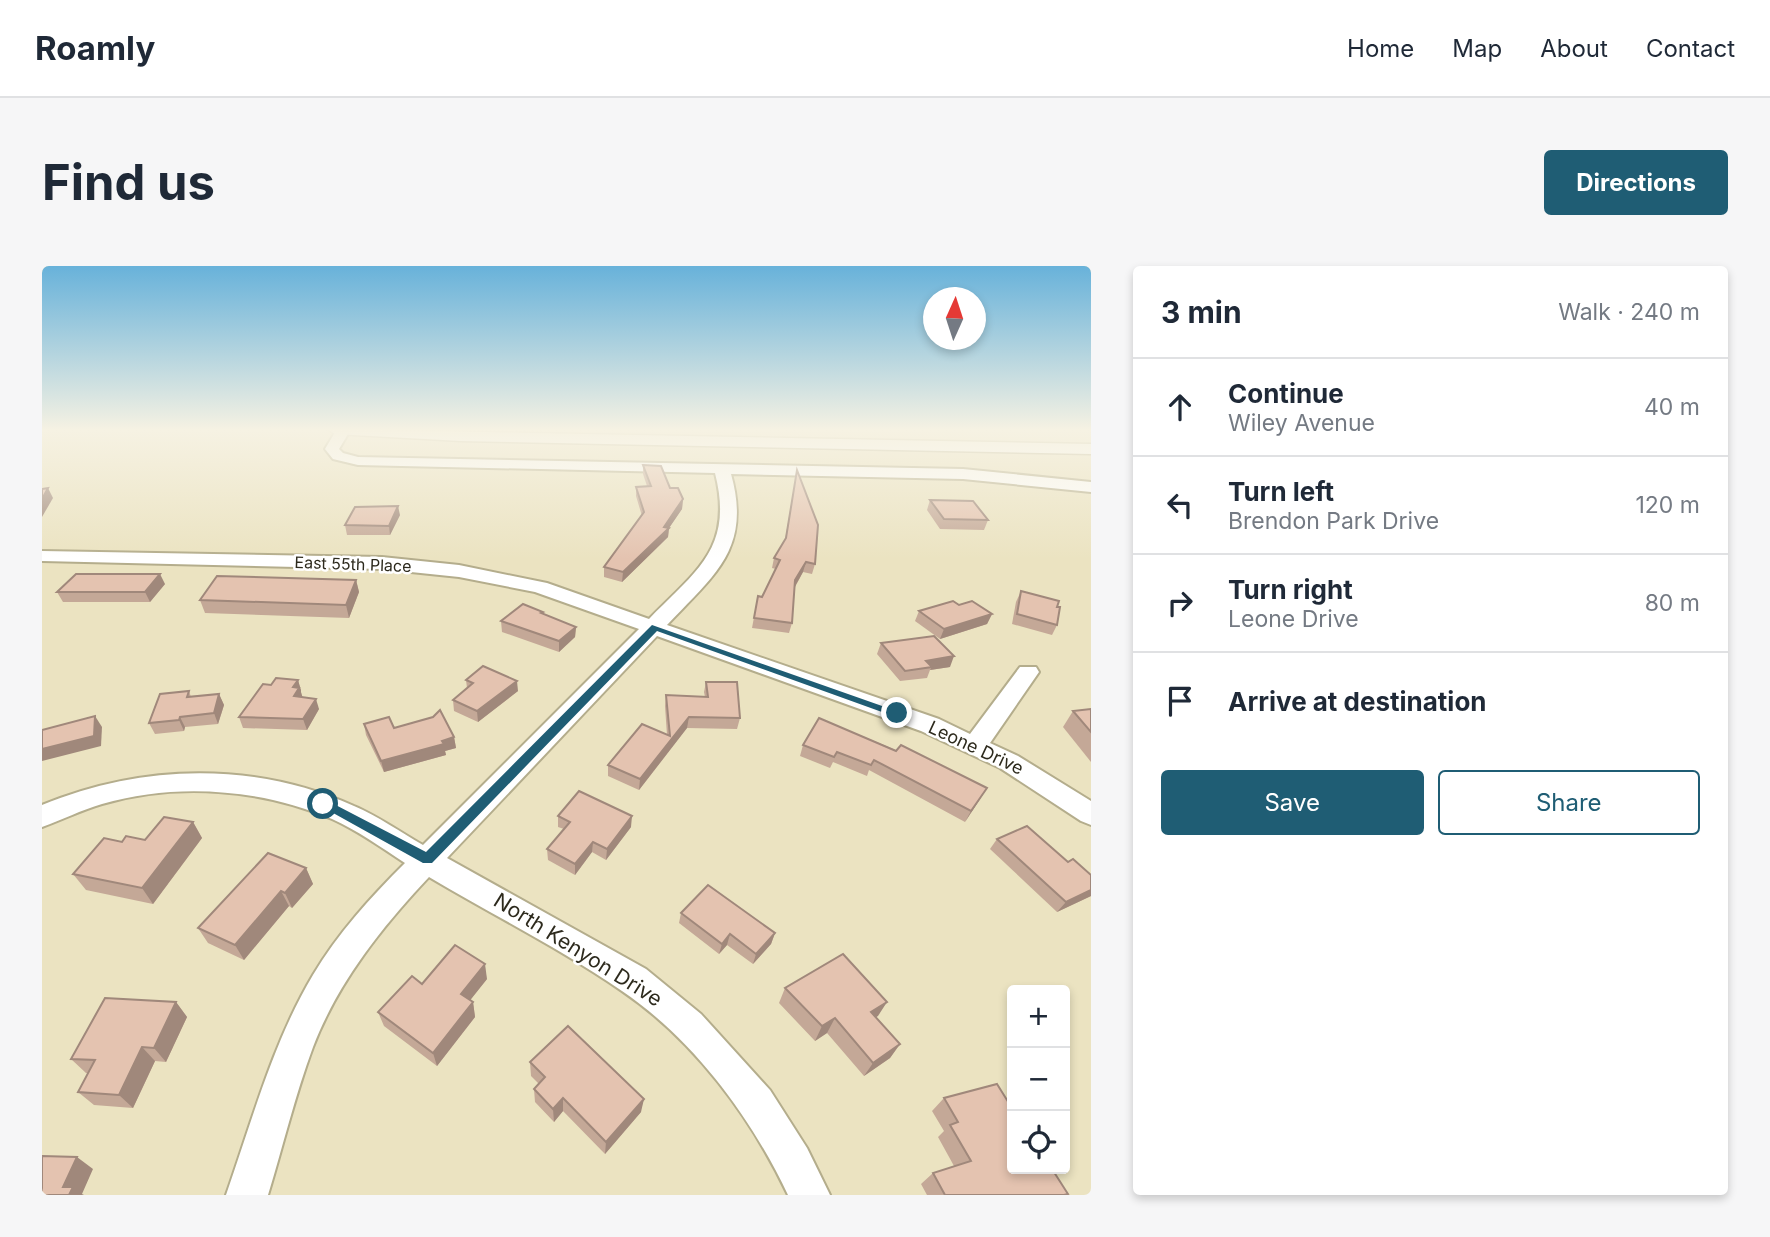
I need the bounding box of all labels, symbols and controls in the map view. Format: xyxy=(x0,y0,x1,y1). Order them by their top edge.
text: Roamly xyxy=(35,28,155,68)
text: Home xyxy=(1347,34,1414,63)
text: Map xyxy=(1452,34,1502,63)
text: About xyxy=(1540,34,1608,63)
text: Contact xyxy=(1646,34,1735,63)
button: Directions xyxy=(1544,150,1728,215)
text: Find us xyxy=(42,153,215,212)
north arrow xyxy=(923,287,986,350)
text: 3 min xyxy=(1161,294,1242,330)
text: Walk · 240 m xyxy=(1558,298,1700,326)
text: Continue xyxy=(1228,378,1344,409)
icon: ahead xyxy=(1161,388,1199,426)
text: 40 m xyxy=(1644,393,1700,421)
text: Wiley Avenue xyxy=(1228,409,1375,437)
text: Turn left xyxy=(1228,476,1334,507)
icon: left xyxy=(1161,486,1199,524)
text: 120 m xyxy=(1635,491,1700,519)
text: Brendon Park Drive xyxy=(1228,507,1439,535)
street label: East 55th Place xyxy=(294,552,412,576)
text: Turn right xyxy=(1228,574,1353,605)
icon: right xyxy=(1161,584,1199,622)
text: 80 m xyxy=(1645,589,1700,617)
text: Leone Drive xyxy=(1228,605,1359,633)
icon: arrive xyxy=(1161,682,1199,720)
text: Arrive at destination xyxy=(1228,686,1487,717)
route end xyxy=(881,697,912,728)
street label: Leone Drive xyxy=(925,716,1027,779)
button: Save xyxy=(1161,770,1424,835)
button: Share xyxy=(1438,770,1700,835)
route start xyxy=(307,788,338,819)
street label: North Kenyon Drive xyxy=(489,888,667,1012)
map controls xyxy=(1007,985,1070,1174)
button: + xyxy=(1007,985,1070,1048)
button: − xyxy=(1007,1048,1070,1111)
button: locate xyxy=(1007,1111,1070,1174)

